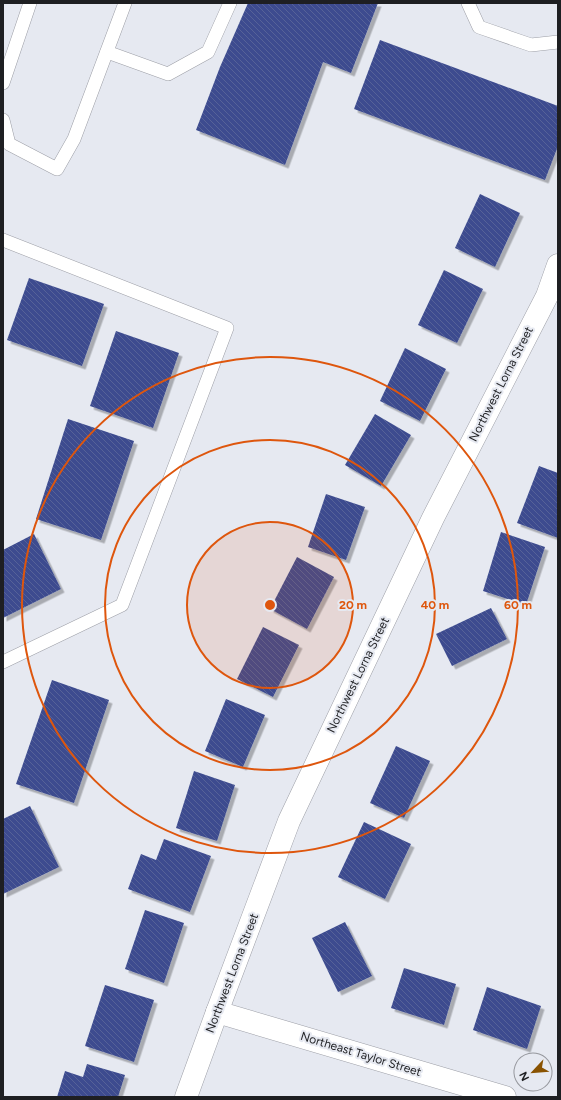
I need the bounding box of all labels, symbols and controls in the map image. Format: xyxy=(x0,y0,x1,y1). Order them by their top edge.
street label: Northwest Lorna Street xyxy=(466,324,536,444)
centre of rings xyxy=(263,598,277,612)
text: 20 m xyxy=(339,598,367,612)
text: 40 m xyxy=(421,598,449,612)
text: 60 m xyxy=(504,598,532,612)
street label: Northwest Lorna Street xyxy=(324,614,392,735)
street label: Northwest Lorna Street xyxy=(203,911,261,1035)
street label: Northeast Taylor Street xyxy=(299,1029,424,1079)
north arrow xyxy=(513,1052,553,1092)
text: N xyxy=(517,1069,532,1083)

